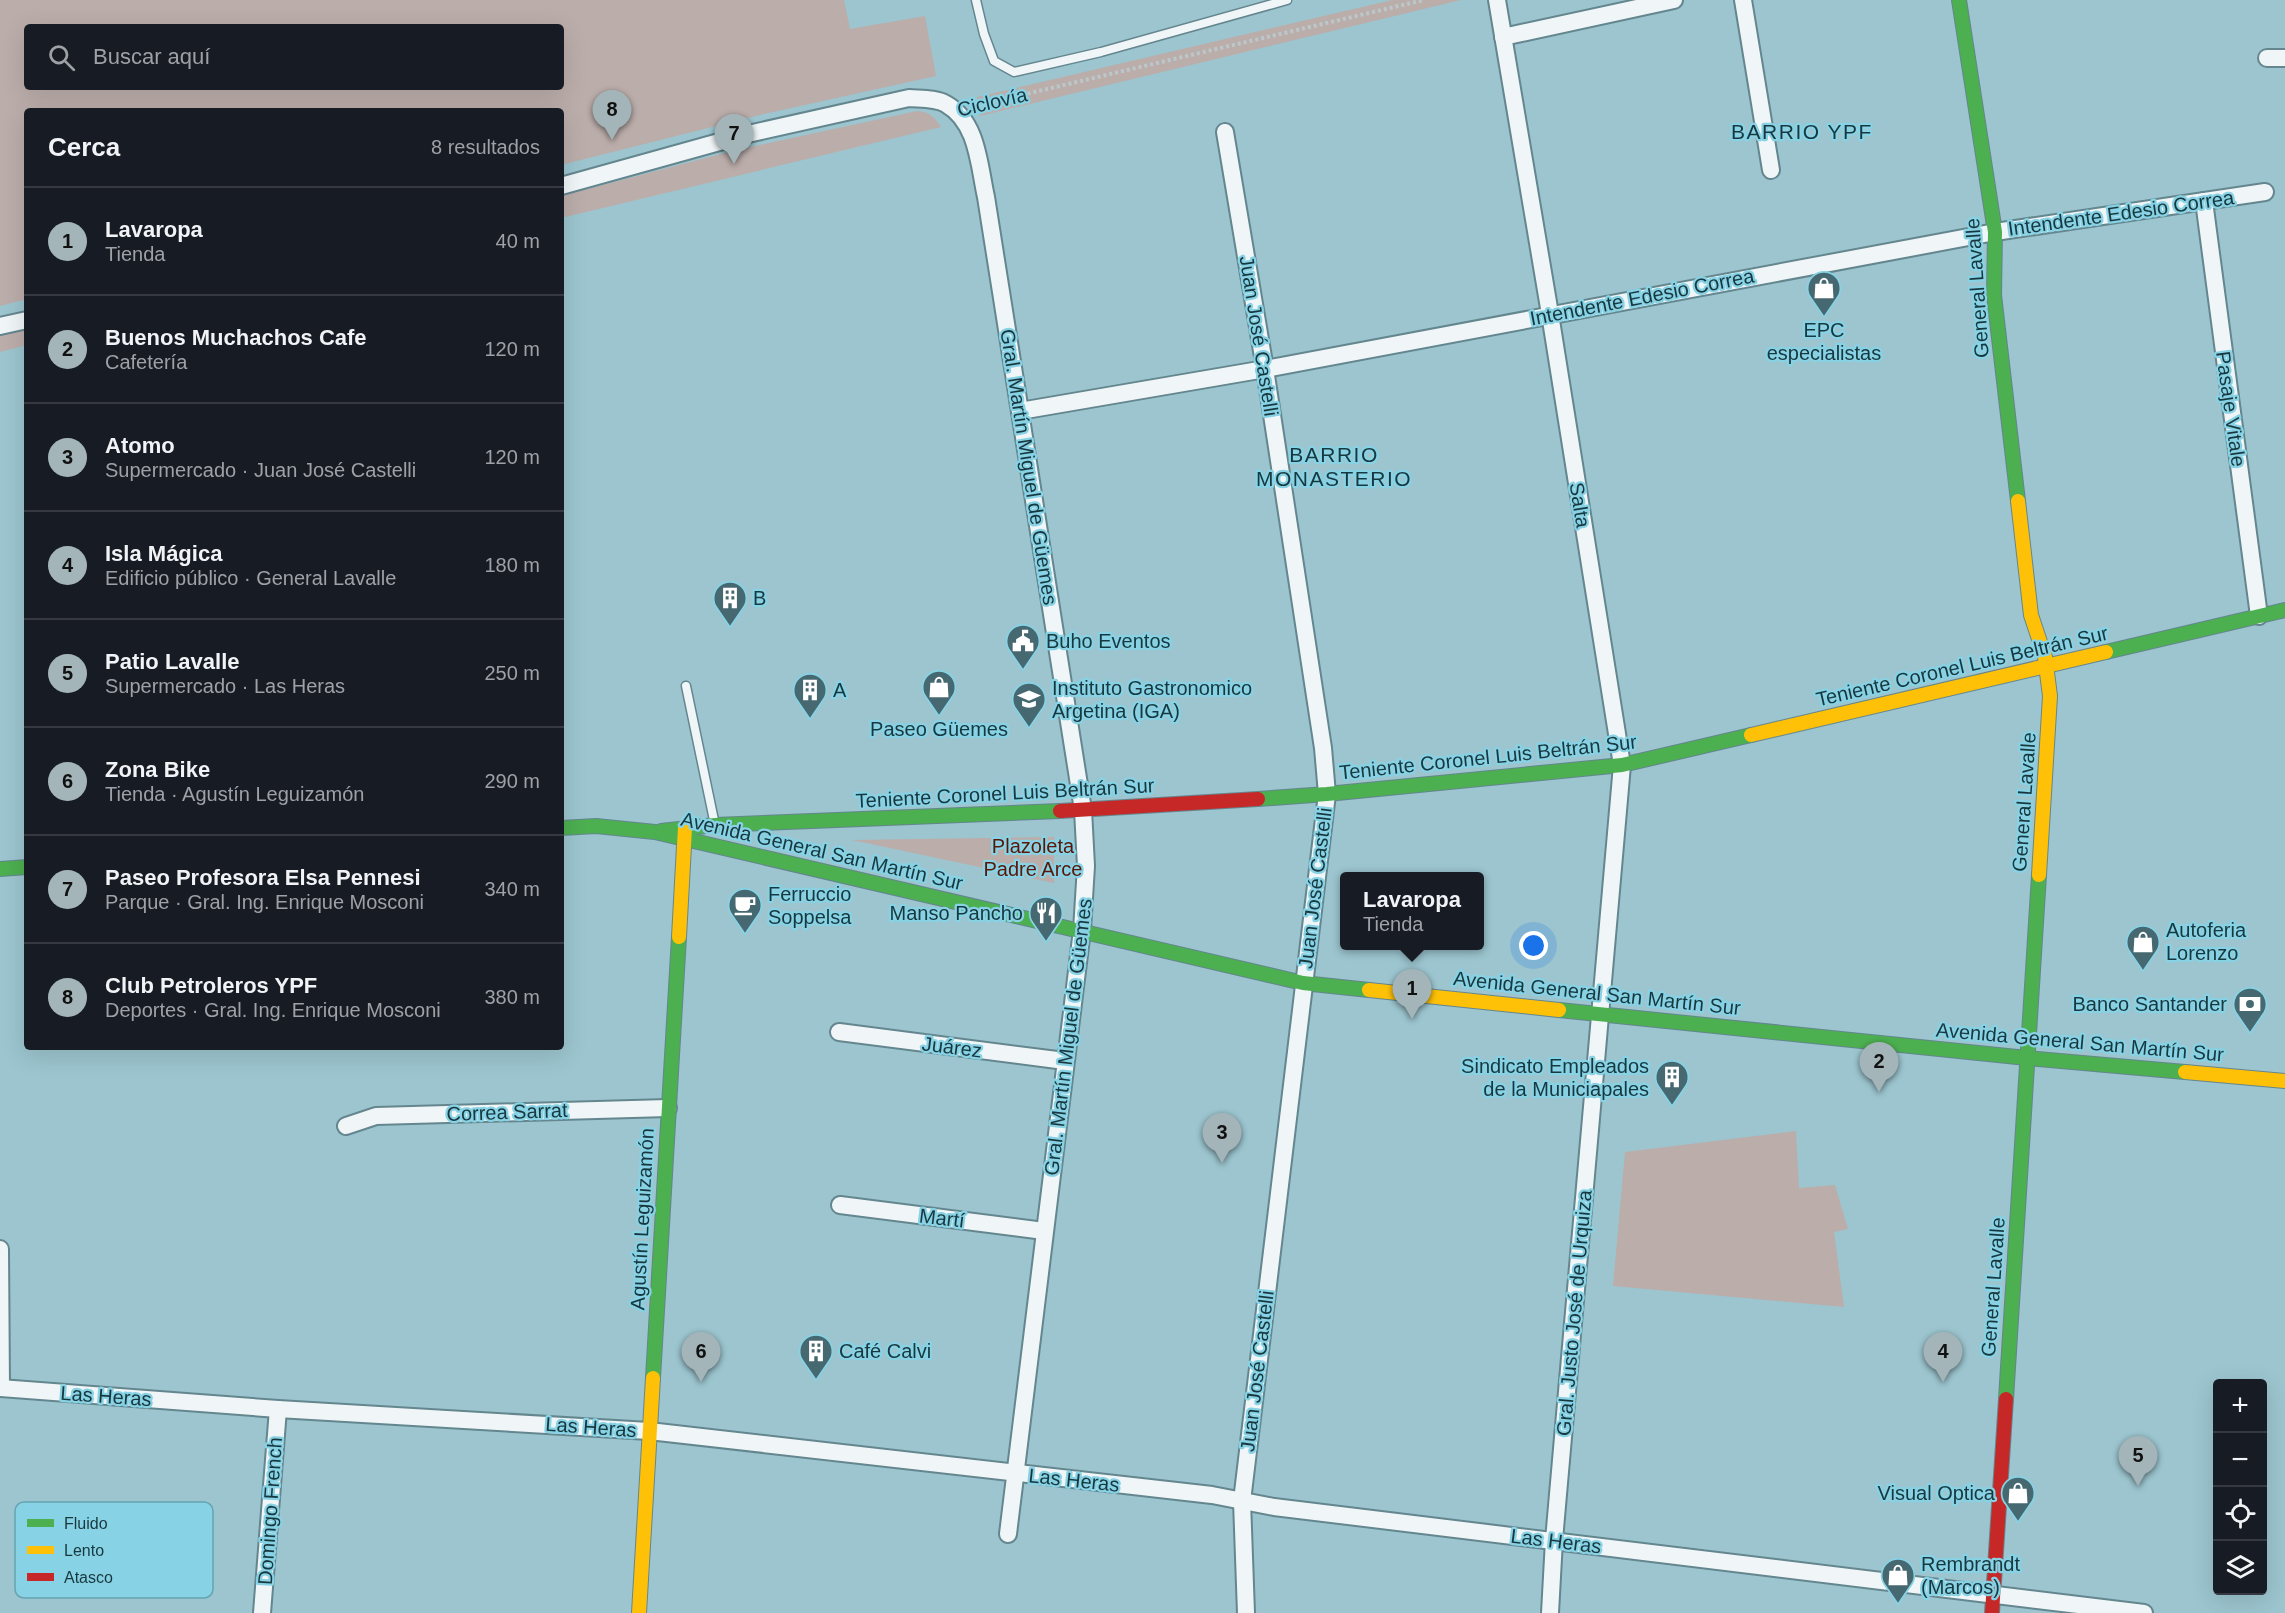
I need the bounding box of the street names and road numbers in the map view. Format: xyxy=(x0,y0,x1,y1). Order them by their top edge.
street label: Ciclovía xyxy=(955,83,1030,121)
street label: Intendente Edesio Correa xyxy=(2007,186,2236,240)
street label: General Lavalle xyxy=(1961,217,1993,359)
street label: Juan José Castelli xyxy=(1235,254,1283,418)
street label: Intendente Edesio Correa xyxy=(1528,264,1757,330)
street label: Gral. Martín Miguel de Güemes xyxy=(996,327,1062,607)
street label: Pasaje Vitale xyxy=(2212,350,2250,468)
street label: Salta xyxy=(1566,481,1595,530)
street label: Teniente Coronel Luis Beltrán Sur xyxy=(1814,622,2111,710)
street label: Teniente Coronel Luis Beltrán Sur xyxy=(1338,730,1638,784)
street label: General Lavalle xyxy=(2008,731,2040,873)
street label: Teniente Coronel Luis Beltrán Sur xyxy=(855,774,1155,812)
street label: Juan José Castelli xyxy=(1294,806,1336,970)
street label: Avenida General San Martín Sur xyxy=(679,808,965,894)
street label: Gral. Martín Miguel de Güemes xyxy=(1040,897,1096,1177)
street label: Avenida General San Martín Sur xyxy=(1452,967,1742,1019)
street label: Avenida General San Martín Sur xyxy=(1935,1018,2225,1066)
street label: Juárez xyxy=(921,1032,983,1062)
street label: Correa Sarrat xyxy=(446,1099,568,1125)
street label: Agustín Leguizamón xyxy=(626,1127,658,1311)
street label: Gral. Justo José de Urquiza xyxy=(1552,1188,1596,1437)
street label: Martí xyxy=(918,1204,966,1232)
street label: General Lavalle xyxy=(1977,1216,2009,1358)
street label: Juan José Castelli xyxy=(1236,1289,1278,1453)
street label: Las Heras xyxy=(60,1382,152,1410)
street label: Las Heras xyxy=(545,1413,637,1441)
street label: Domingo French xyxy=(254,1436,286,1586)
street label: Las Heras xyxy=(1028,1464,1120,1496)
street label: Las Heras xyxy=(1509,1525,1603,1557)

